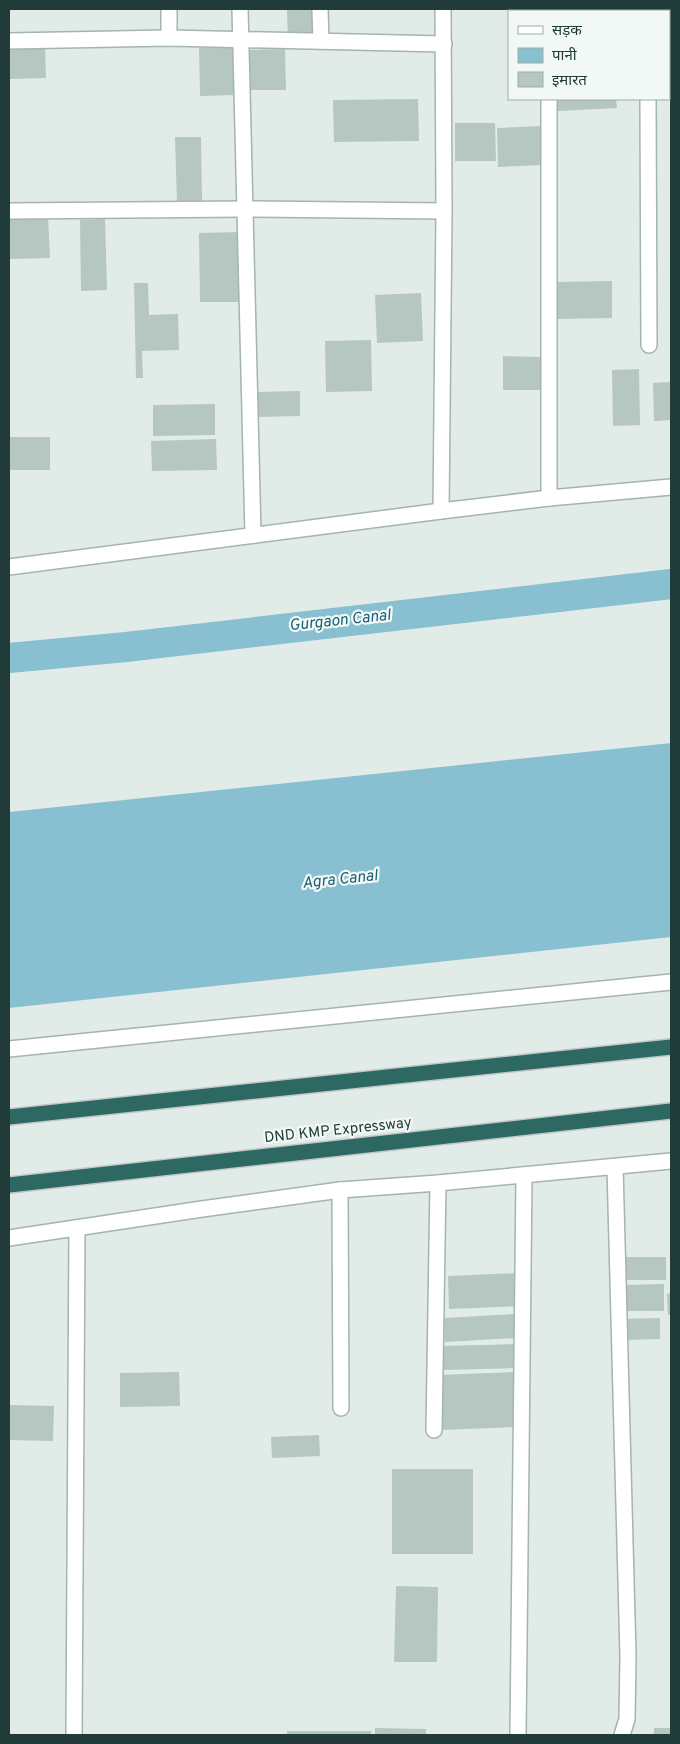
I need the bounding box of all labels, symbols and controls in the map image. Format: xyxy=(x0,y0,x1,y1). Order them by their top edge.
legend xyxy=(508,10,670,100)
text: सड़क xyxy=(552,22,582,41)
text: पानी xyxy=(552,47,578,66)
text: इमारत xyxy=(552,72,587,91)
water label: Gurgaon Canal xyxy=(288,606,393,636)
water label: Agra Canal xyxy=(301,866,380,894)
street label: DND KMP Expressway xyxy=(263,1114,413,1148)

